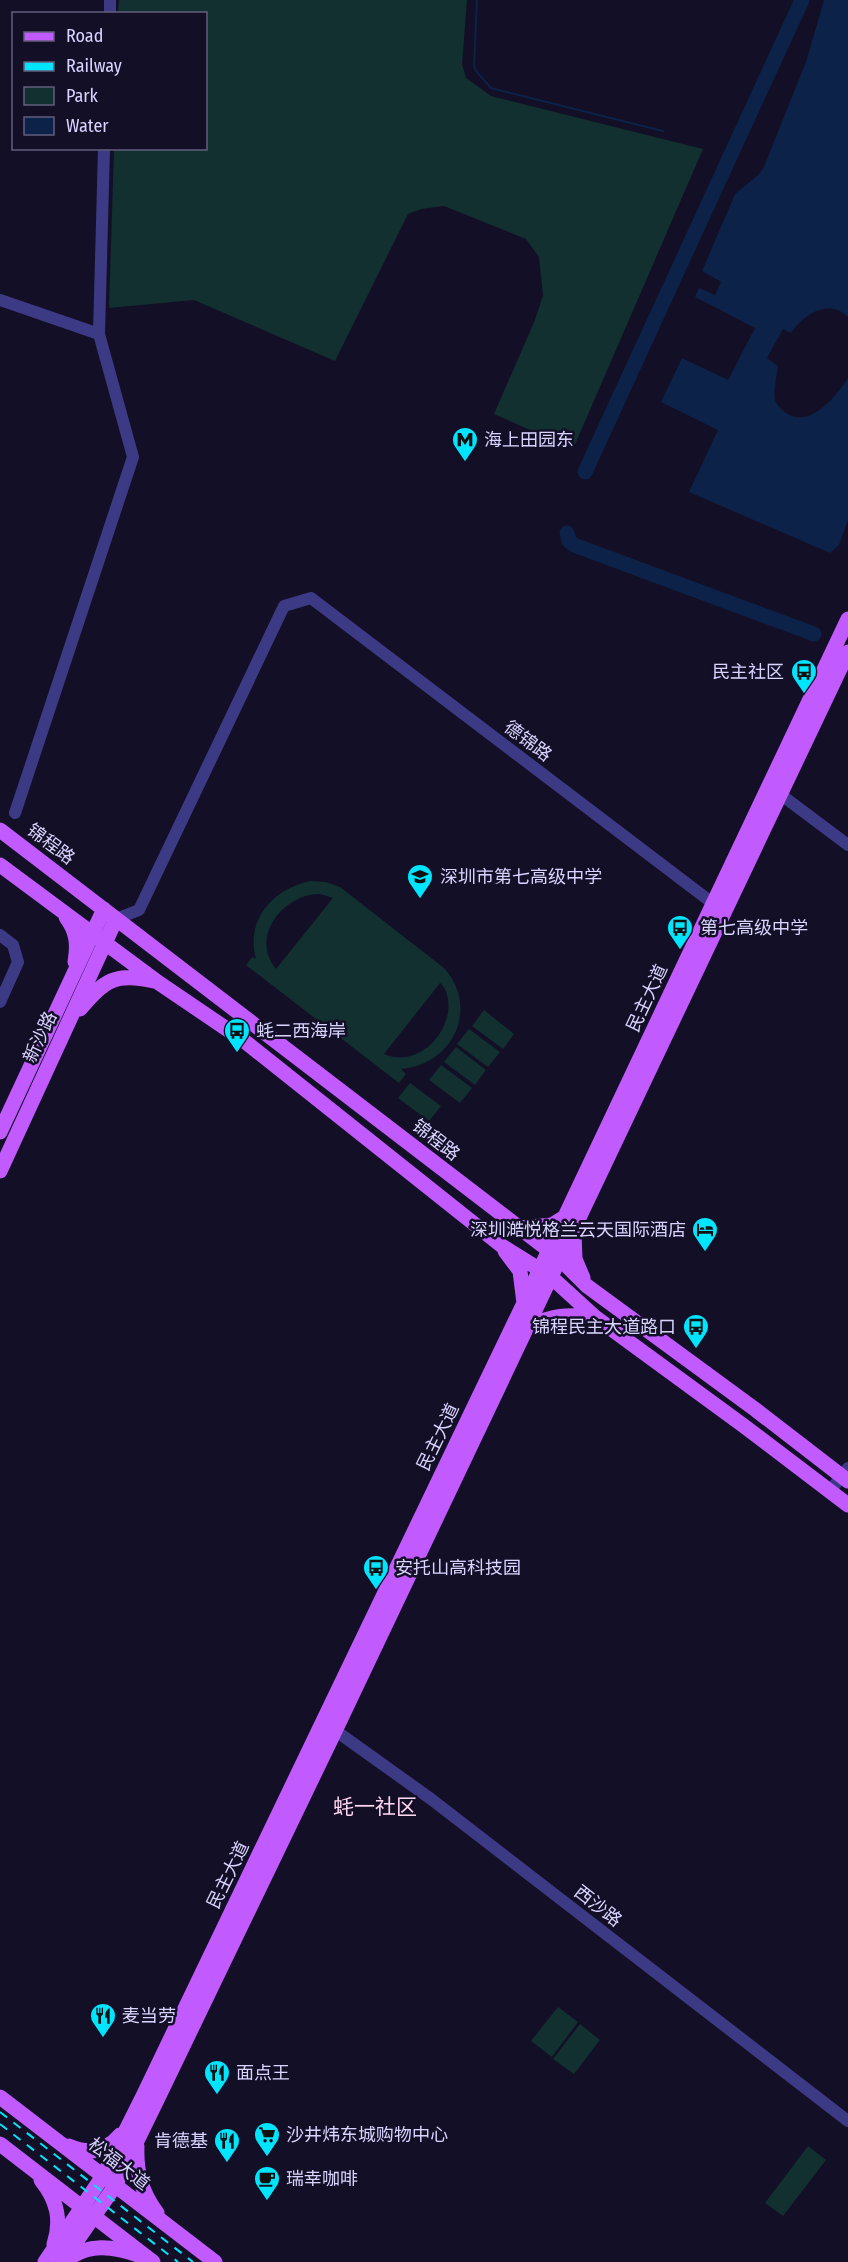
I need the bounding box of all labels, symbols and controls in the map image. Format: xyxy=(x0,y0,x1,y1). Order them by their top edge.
legend xyxy=(12,12,207,150)
text: Road xyxy=(66,25,103,47)
text: Railway xyxy=(66,55,122,77)
text: Park xyxy=(66,85,99,107)
text: Water xyxy=(66,115,109,137)
metro station icon: 海上田园东 xyxy=(450,425,480,463)
place label: 海上田园东 xyxy=(484,429,574,451)
bus stop icon: 民主社区 xyxy=(789,657,819,695)
place label: 民主社区 xyxy=(712,661,784,683)
street label: 德锦路 xyxy=(500,716,556,766)
street label: 锦程路 xyxy=(23,819,79,869)
school or university icon: 深圳市第七高级中学 xyxy=(405,862,435,900)
place label: 深圳市第七高级中学 xyxy=(440,866,602,888)
bus stop icon: 第七高级中学 xyxy=(665,913,695,951)
place label: 第七高级中学 xyxy=(700,917,808,939)
street label: 民主大道 xyxy=(622,961,672,1035)
street label: 新沙路 xyxy=(19,1008,61,1066)
bus stop icon: 蚝二西海岸 xyxy=(222,1016,252,1054)
place label: 蚝二西海岸 xyxy=(256,1020,346,1042)
street label: 锦程路 xyxy=(408,1115,464,1165)
hotel icon: 深圳澔悦格兰云天国际酒店 xyxy=(690,1215,720,1253)
place label: 深圳澔悦格兰云天国际酒店 xyxy=(470,1219,686,1241)
bus stop icon: 锦程民主大道路口 xyxy=(681,1312,711,1350)
place label: 锦程民主大道路口 xyxy=(532,1316,676,1338)
street label: 民主大道 xyxy=(412,1400,464,1474)
bus stop icon: 安托山高科技园 xyxy=(361,1553,391,1591)
place label: 安托山高科技园 xyxy=(395,1557,521,1579)
district label: 蚝一社区 xyxy=(333,1794,417,1820)
street label: 民主大道 xyxy=(202,1838,254,1912)
street label: 西沙路 xyxy=(570,1881,626,1931)
restaurant icon: 麦当劳 xyxy=(88,2001,118,2039)
place label: 麦当劳 xyxy=(122,2005,176,2027)
restaurant icon: 面点王 xyxy=(202,2058,232,2096)
place label: 面点王 xyxy=(236,2062,290,2084)
supermarket icon: 沙井炜东城购物中心 xyxy=(252,2120,282,2158)
place label: 沙井炜东城购物中心 xyxy=(286,2124,448,2146)
restaurant icon: 肯德基 xyxy=(212,2126,242,2164)
place label: 肯德基 xyxy=(154,2130,208,2152)
street label: 松福大道 xyxy=(84,2133,154,2195)
cafe icon: 瑞幸咖啡 xyxy=(252,2164,282,2202)
place label: 瑞幸咖啡 xyxy=(286,2168,358,2190)

